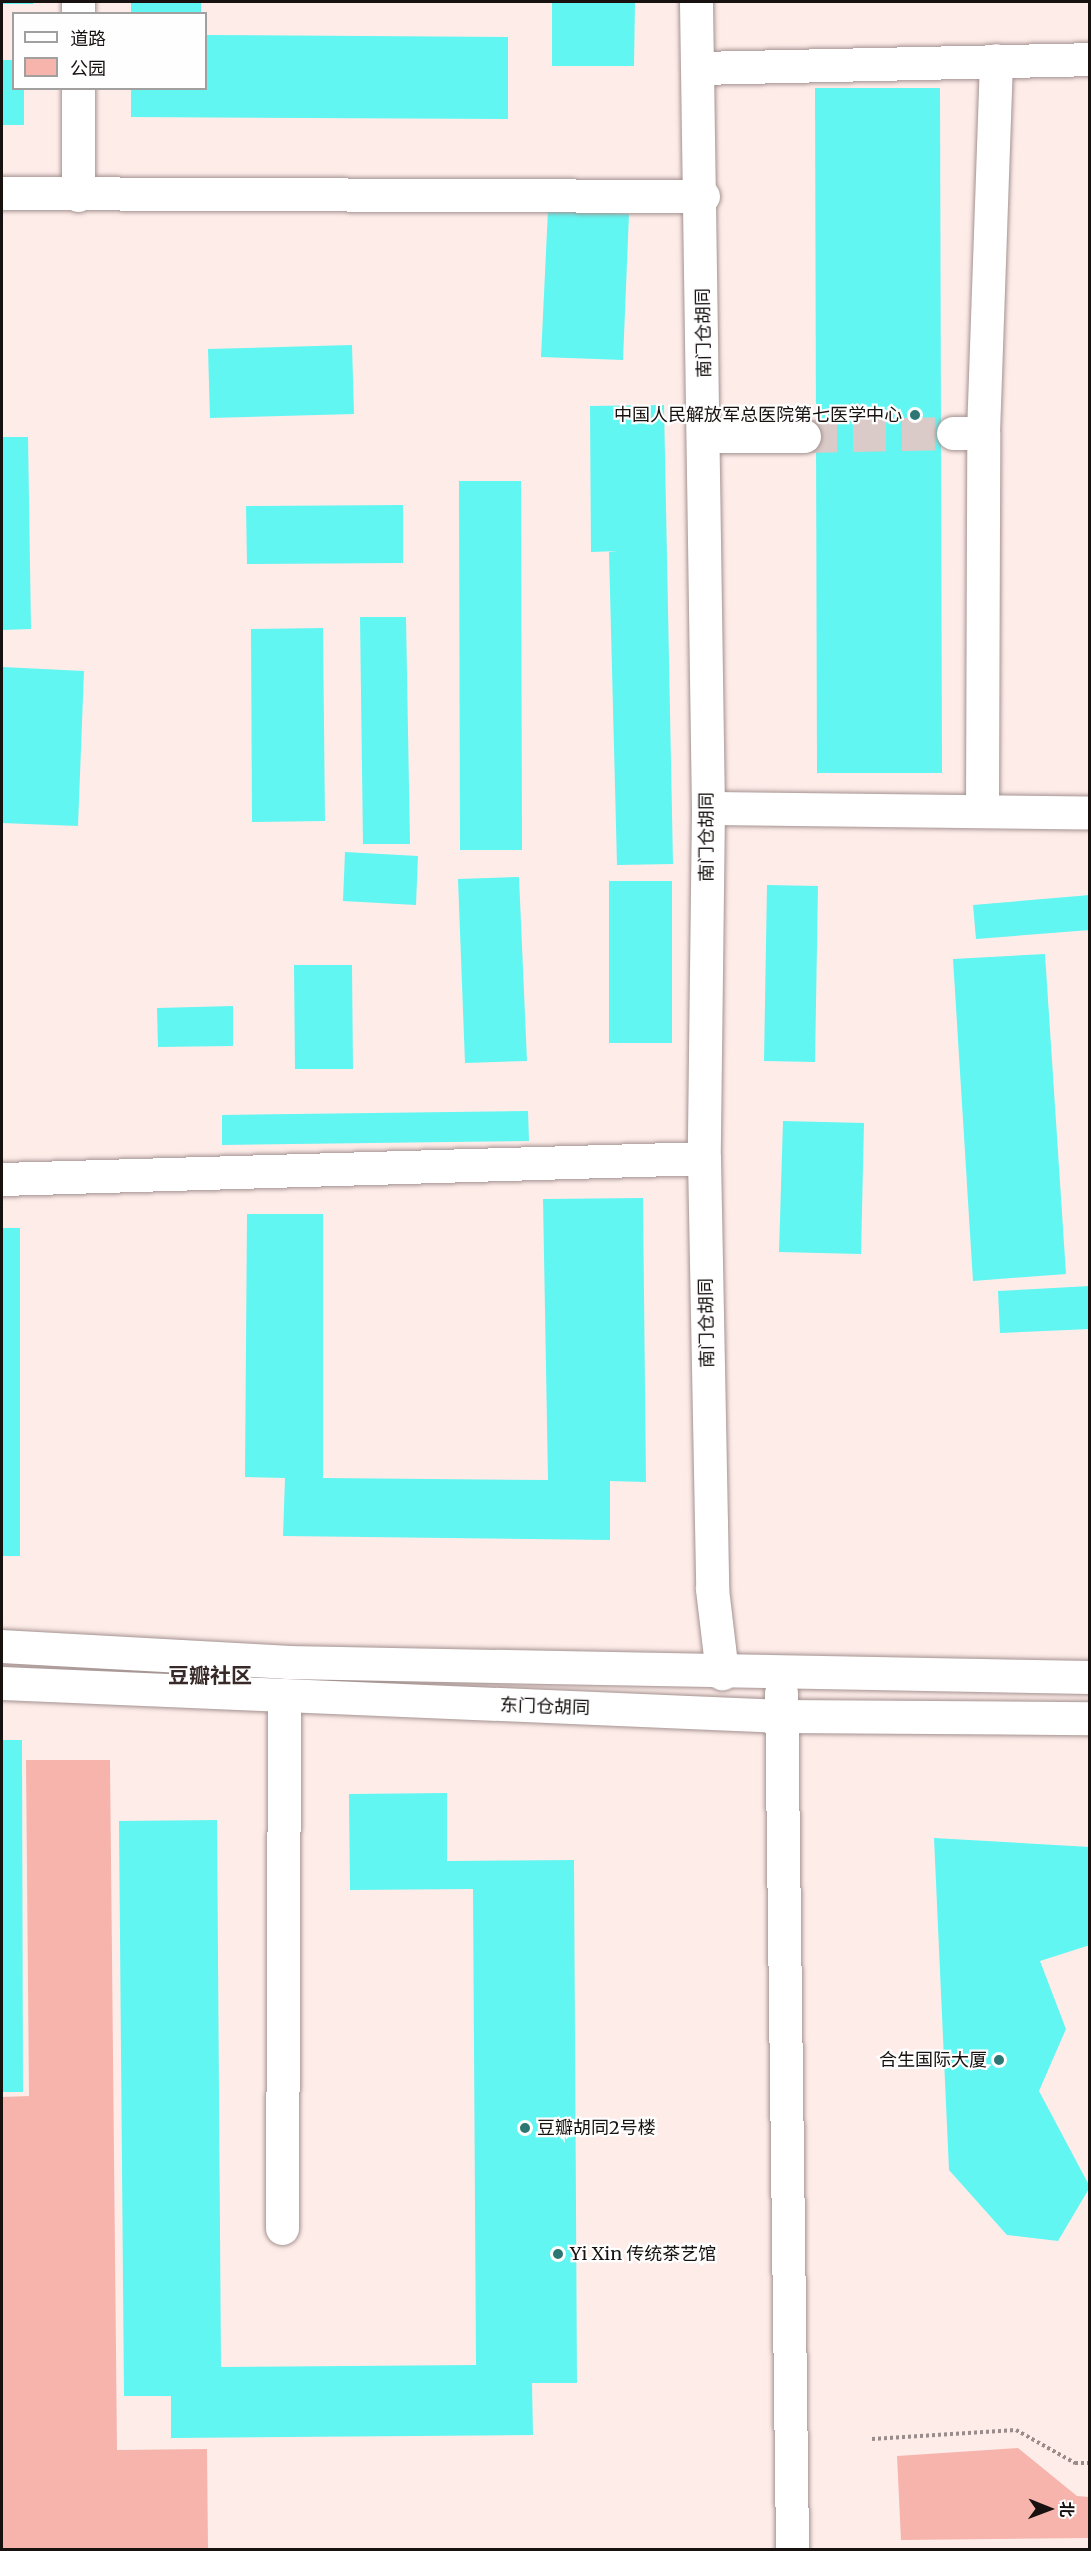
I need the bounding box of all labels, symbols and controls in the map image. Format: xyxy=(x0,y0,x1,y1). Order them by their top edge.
legend xyxy=(12,12,207,90)
text: 道路 xyxy=(70,27,106,50)
text: 公园 xyxy=(70,57,106,80)
street label: 南门仓胡同 xyxy=(692,288,716,378)
place label: 中国人民解放军总医院第七医学中心 xyxy=(614,404,902,426)
marker: 中国人民解放军总医院第七医学中心 xyxy=(906,406,924,424)
street label: 南门仓胡同 xyxy=(696,792,718,882)
street label: 南门仓胡同 xyxy=(695,1278,719,1368)
district label: 豆瓣社区 xyxy=(168,1663,252,1689)
street label: 东门仓胡同 xyxy=(500,1695,590,1719)
place label: 合生国际大厦 xyxy=(879,2049,987,2071)
marker: 合生国际大厦 xyxy=(992,2053,1006,2067)
place label: 豆瓣胡同2号楼 xyxy=(537,2117,656,2139)
marker: 豆瓣胡同2号楼 xyxy=(518,2121,532,2135)
place label: Yi Xin 传统茶艺馆 xyxy=(570,2243,716,2265)
marker: Yi Xin 传统茶艺馆 xyxy=(551,2247,565,2261)
north arrow xyxy=(1019,2479,1079,2539)
text: 北 xyxy=(1057,2501,1077,2517)

